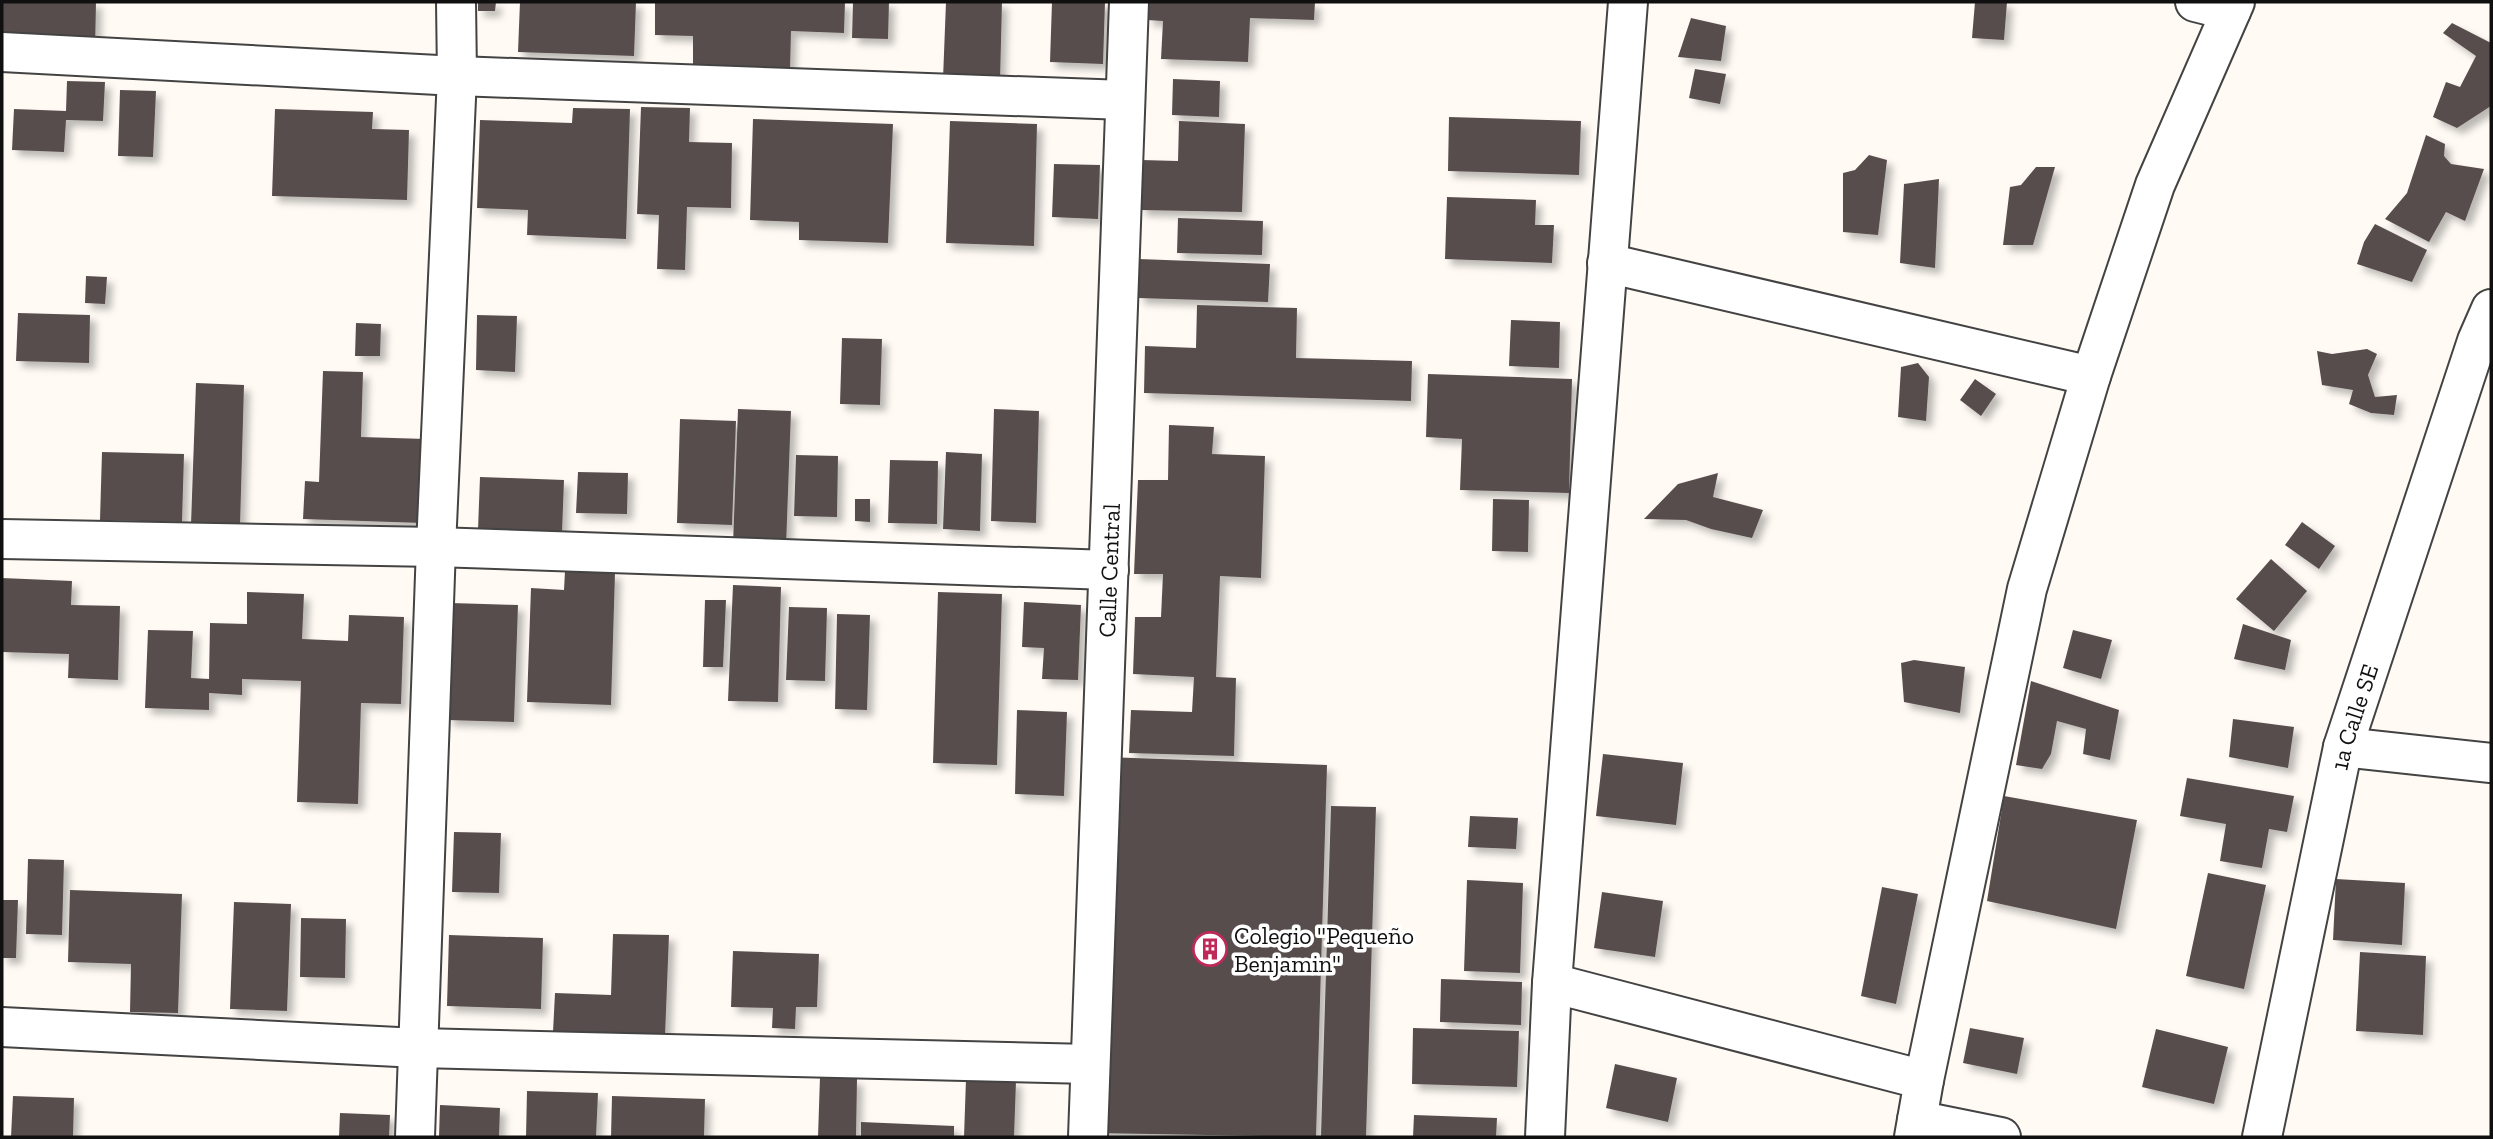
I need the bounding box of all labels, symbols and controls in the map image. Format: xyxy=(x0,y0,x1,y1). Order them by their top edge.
street label: Calle Central xyxy=(1092,503,1125,638)
street label: 1a Calle SE xyxy=(2324,660,2384,773)
place label: Colegio "Pequeño Benjamin" xyxy=(1234,921,1414,978)
building icon: Colegio "Pequeño Benjamin" xyxy=(1191,930,1229,968)

